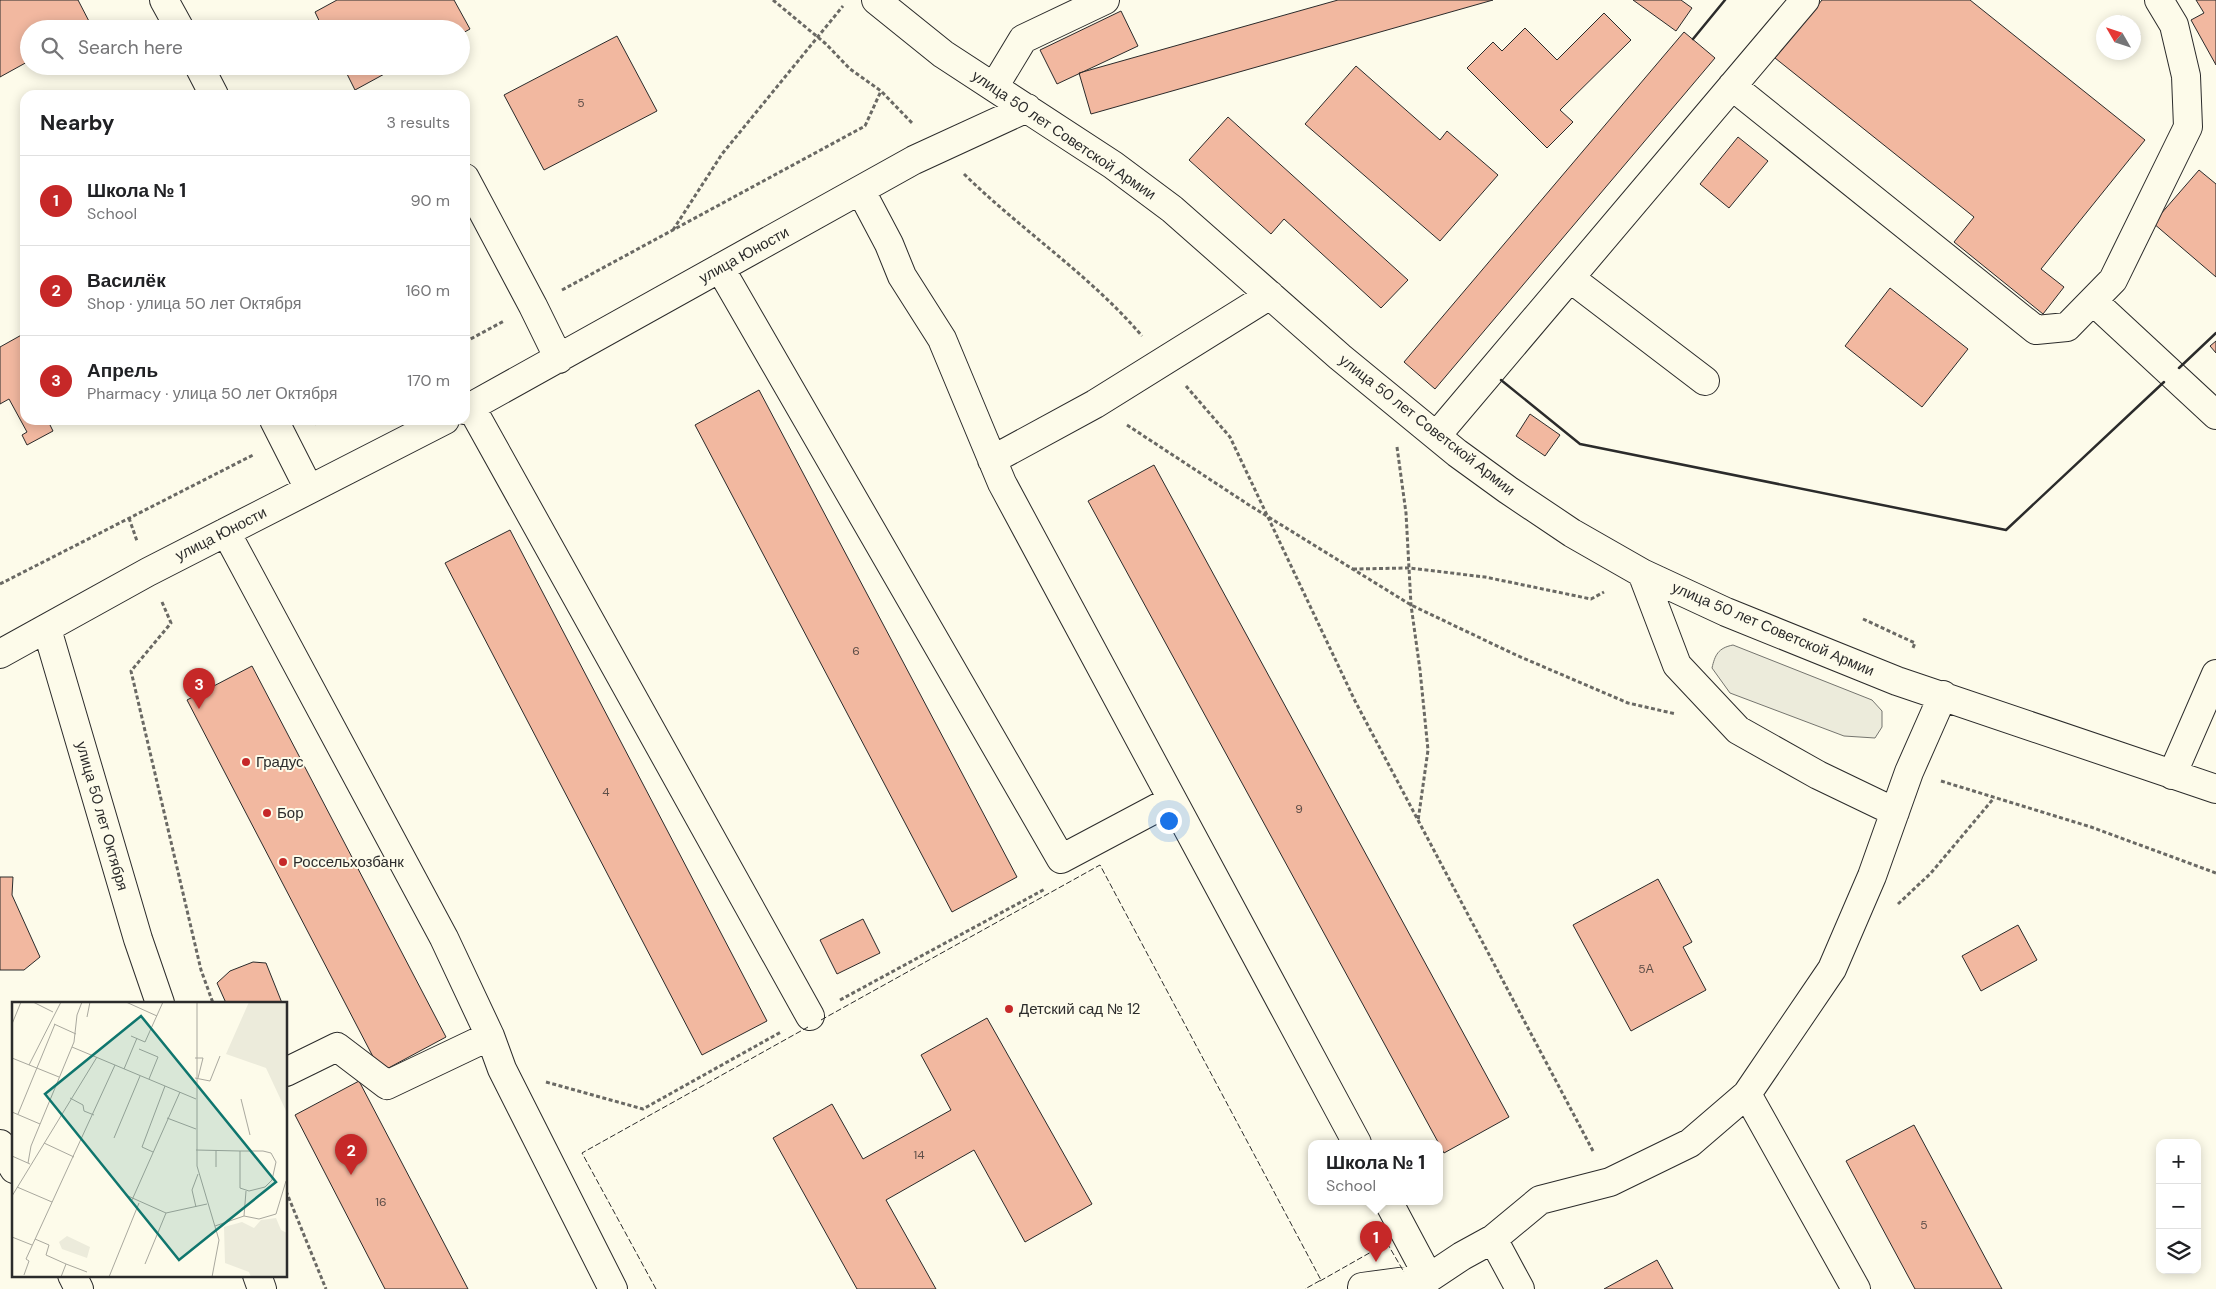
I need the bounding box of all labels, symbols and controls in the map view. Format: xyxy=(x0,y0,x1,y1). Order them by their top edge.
north arrow xyxy=(2096,15,2141,60)
search box xyxy=(20,20,470,75)
icon: search xyxy=(38,34,66,62)
text: Search here xyxy=(78,35,183,60)
street label: улица 50 лет Советской Армии xyxy=(968,66,1160,204)
house number: 5 xyxy=(577,95,585,111)
text: Nearby xyxy=(40,109,114,137)
text: 3 results xyxy=(387,112,450,133)
text: Школа № 1 xyxy=(87,178,186,203)
text: 1 xyxy=(53,190,59,211)
text: 90 m xyxy=(410,190,450,211)
text: School xyxy=(87,203,137,224)
street label: улица Юности xyxy=(696,222,792,288)
text: Василёк xyxy=(87,268,166,293)
text: 2 xyxy=(51,280,61,301)
text: 160 m xyxy=(406,280,450,301)
text: Shop · улица 50 лет Октября xyxy=(87,293,301,314)
street label: улица 50 лет Советской Армии xyxy=(1335,350,1519,500)
text: Апрель xyxy=(87,358,158,383)
text: 3 xyxy=(51,370,61,391)
text: 170 m xyxy=(407,370,450,391)
text: Pharmacy · улица 50 лет Октября xyxy=(87,383,337,404)
street label: улица Юности xyxy=(172,502,270,566)
street label: улица 50 лет Советской Армии xyxy=(1669,577,1877,681)
house number: 6 xyxy=(852,643,860,659)
pin: 3 xyxy=(183,668,215,709)
street label: улица 50 лет Октября xyxy=(71,739,133,893)
place label: Градус xyxy=(256,752,304,772)
marker: Градус xyxy=(240,756,252,768)
house number: 4 xyxy=(602,784,610,800)
house number: 9 xyxy=(1295,801,1303,817)
place label: Бор xyxy=(277,803,304,823)
marker: Бор xyxy=(261,807,273,819)
your location xyxy=(1156,808,1182,834)
place label: Россельхозбанк xyxy=(293,852,404,872)
marker: Россельхозбанк xyxy=(277,856,289,868)
house number: 5А xyxy=(1638,961,1654,977)
place label: Детский сад № 12 xyxy=(1019,999,1141,1019)
inset map xyxy=(12,1002,288,1276)
marker: Детский сад № 12 xyxy=(1003,1003,1015,1015)
pin: 2 xyxy=(335,1134,367,1175)
map controls xyxy=(2156,1139,2201,1274)
button: + xyxy=(2156,1139,2201,1184)
popup xyxy=(1308,1140,1443,1205)
house number: 14 xyxy=(913,1147,925,1163)
text: Школа № 1 xyxy=(1326,1150,1425,1175)
text: School xyxy=(1326,1175,1376,1196)
button: − xyxy=(2156,1184,2201,1229)
house number: 16 xyxy=(375,1194,387,1210)
house number: 5 xyxy=(1920,1217,1928,1233)
pin: 1 xyxy=(1360,1221,1392,1262)
button: layers xyxy=(2156,1229,2201,1274)

